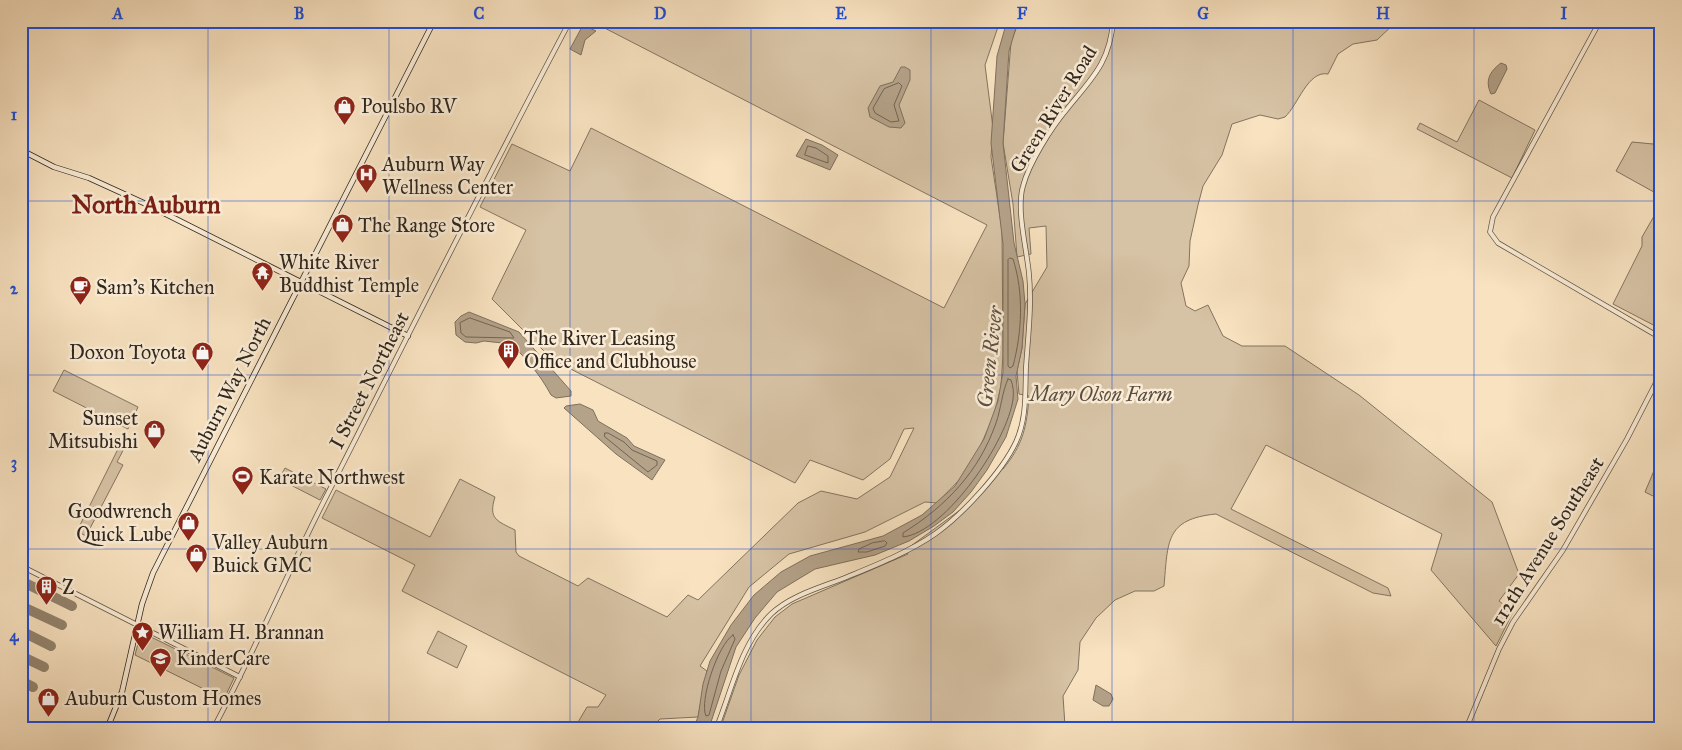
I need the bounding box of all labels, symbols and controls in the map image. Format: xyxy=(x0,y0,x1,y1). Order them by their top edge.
text: A xyxy=(112,4,124,23)
text: B xyxy=(294,4,304,23)
text: C xyxy=(474,4,485,23)
text: D xyxy=(654,4,667,23)
text: E xyxy=(835,4,847,23)
text: F xyxy=(1017,4,1028,23)
text: G xyxy=(1197,4,1209,23)
text: H xyxy=(1376,4,1390,23)
text: I xyxy=(1561,4,1568,23)
street label: Green River Road xyxy=(1004,41,1102,177)
shop icon: Poulsbo RV xyxy=(333,94,357,125)
place label: Poulsbo RV xyxy=(361,94,458,118)
text: 1 xyxy=(11,105,18,124)
place label: Auburn Way Wellness Center xyxy=(381,152,513,199)
hospital icon: Auburn Way Wellness Center xyxy=(354,163,378,194)
district label: North Auburn xyxy=(71,189,221,220)
shop icon: The Range Store xyxy=(330,213,354,244)
place label: The Range Store xyxy=(358,213,495,238)
place label: White River Buddhist Temple xyxy=(279,250,419,297)
temple icon: White River Buddhist Temple xyxy=(251,261,275,292)
cafe icon: Sam's Kitchen xyxy=(68,275,92,306)
place label: Sam's Kitchen xyxy=(96,275,215,299)
text: 2 xyxy=(10,279,19,298)
water label: Green River xyxy=(972,304,1008,409)
street label: I Street Northeast xyxy=(324,308,414,452)
street label: Auburn Way North xyxy=(182,313,276,466)
place label: The River Leasing Office and Clubhouse xyxy=(524,326,697,373)
building icon: The River Leasing Office and Clubhouse xyxy=(496,338,520,369)
place label: Doxon Toyota xyxy=(69,340,187,364)
shop icon: Doxon Toyota xyxy=(190,340,214,371)
park label: Mary Olson Farm xyxy=(1028,382,1172,406)
place label: Sunset Mitsubishi xyxy=(48,406,138,453)
shop icon: Sunset Mitsubishi xyxy=(142,418,166,449)
street label: 112th Avenue Southeast xyxy=(1485,452,1609,630)
text: 3 xyxy=(11,453,17,473)
sports icon: Karate Northwest xyxy=(231,465,255,496)
place label: Karate Northwest xyxy=(259,465,405,489)
place label: Goodwrench Quick Lube xyxy=(68,499,172,546)
shop icon: Goodwrench Quick Lube xyxy=(176,510,200,541)
place label: Valley Auburn Buick GMC xyxy=(211,530,328,577)
shop icon: Valley Auburn Buick GMC xyxy=(184,542,208,573)
building icon: Z xyxy=(34,575,58,606)
place label: Z xyxy=(62,575,74,599)
place icon: William H. Brannan xyxy=(130,620,154,651)
place label: William H. Brannan xyxy=(158,620,324,644)
text: 4 xyxy=(10,626,20,646)
school or university icon: KinderCare xyxy=(148,646,172,677)
place label: KinderCare xyxy=(176,646,270,670)
shop icon: Auburn Custom Homes xyxy=(37,686,61,717)
place label: Auburn Custom Homes xyxy=(64,686,261,710)

